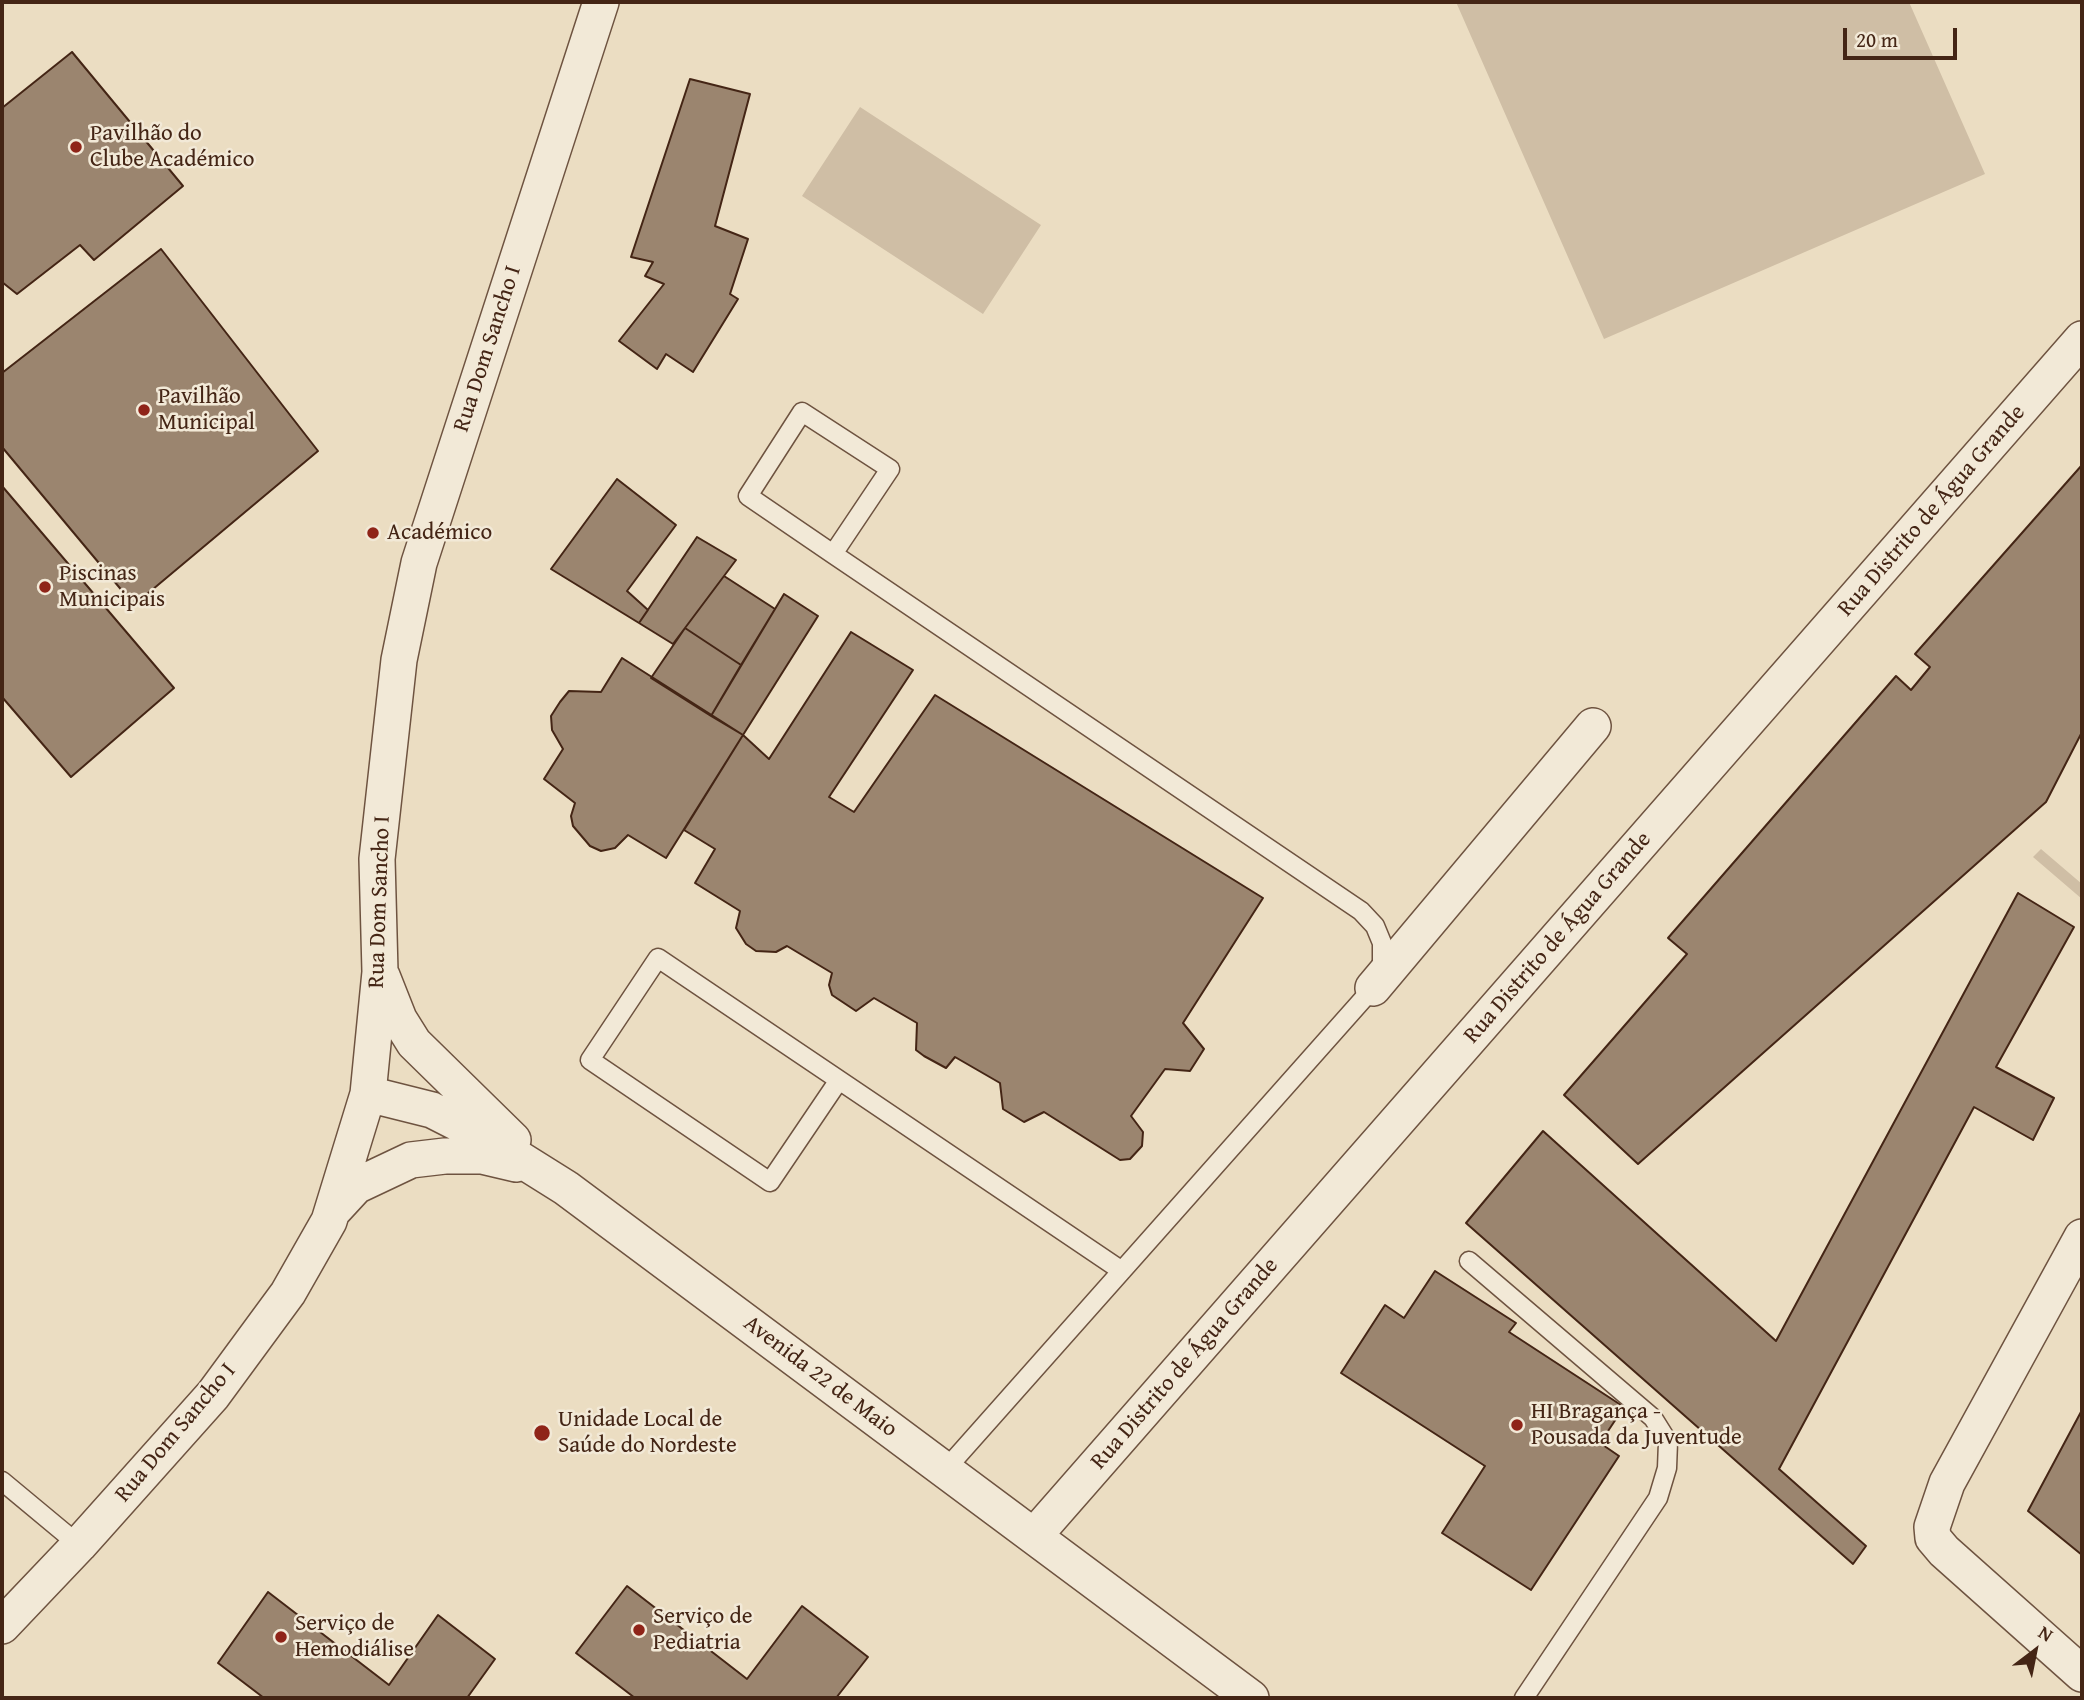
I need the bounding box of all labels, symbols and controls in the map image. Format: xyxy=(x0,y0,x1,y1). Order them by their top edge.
scale bar xyxy=(1846,14,1960,58)
text: 20 m xyxy=(1856,24,1898,55)
place label: Pavilhão do Clube Académico xyxy=(90,120,254,174)
marker: Pavilhão do Clube Académico xyxy=(68,139,84,155)
street label: Rua Dom Sancho I xyxy=(448,263,528,435)
place label: Pavilhão Municipal xyxy=(158,383,255,437)
street label: Rua Distrito de Água Grande xyxy=(1832,399,2032,623)
marker: Pavilhão Municipal xyxy=(136,402,152,418)
place label: Académico xyxy=(387,519,492,547)
marker: Académico xyxy=(365,525,381,541)
place label: Piscinas Municipais xyxy=(59,560,165,614)
marker: Piscinas Municipais xyxy=(37,579,53,595)
street label: Rua Dom Sancho I xyxy=(363,815,397,989)
street label: Rua Distrito de Água Grande xyxy=(1458,826,1658,1050)
street label: Rua Distrito de Água Grande xyxy=(1085,1252,1285,1476)
street label: Avenida 22 de Maio xyxy=(738,1310,902,1444)
street label: Rua Dom Sancho I xyxy=(110,1358,242,1508)
place label: HI Bragança - Pousada da Juventude xyxy=(1531,1398,1742,1452)
place label: Unidade Local de Saúde do Nordeste xyxy=(558,1406,737,1460)
marker: HI Bragança - Pousada da Juventude xyxy=(1509,1417,1525,1433)
marker: Unidade Local de Saúde do Nordeste xyxy=(532,1423,552,1443)
place label: Serviço de Pediatria xyxy=(653,1603,752,1657)
place label: Serviço de Hemodiálise xyxy=(295,1610,414,1664)
north arrow xyxy=(2000,1616,2070,1686)
text: N xyxy=(2033,1618,2059,1648)
marker: Serviço de Pediatria xyxy=(631,1622,647,1638)
marker: Serviço de Hemodiálise xyxy=(273,1629,289,1645)

